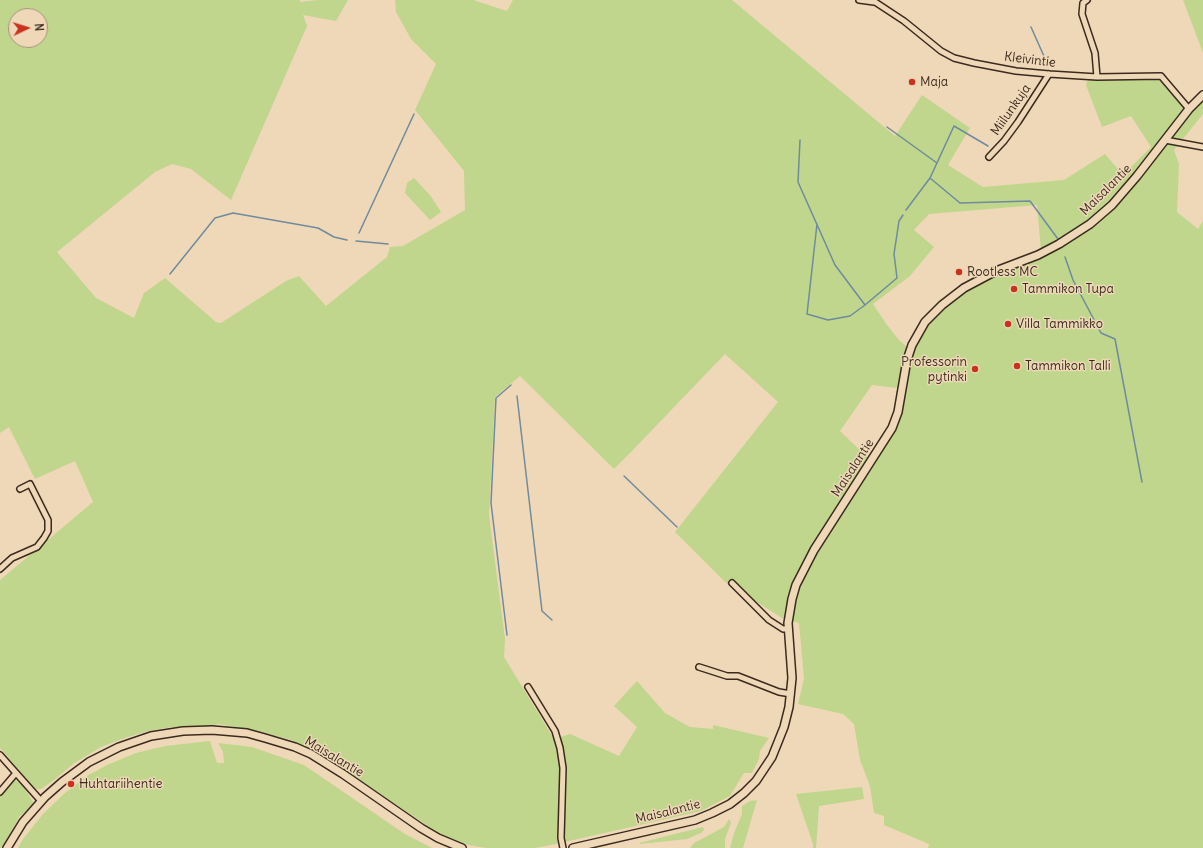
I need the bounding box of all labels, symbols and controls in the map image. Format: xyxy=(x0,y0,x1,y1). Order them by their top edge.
north arrow xyxy=(8,8,48,48)
text: N xyxy=(32,23,46,32)
street label: Kleivintie xyxy=(1003,49,1057,71)
place label: Maja xyxy=(920,74,948,90)
marker: Maja xyxy=(907,77,917,87)
street label: Miilunkuja xyxy=(988,81,1034,139)
street label: Maisalantie xyxy=(1077,161,1135,219)
place label: Rootless MC xyxy=(967,264,1038,280)
marker: Rootless MC xyxy=(954,267,964,277)
place label: Tammikon Tupa xyxy=(1022,281,1114,297)
marker: Tammikon Tupa xyxy=(1009,284,1019,294)
place label: Villa Tammikko xyxy=(1016,316,1103,332)
marker: Villa Tammikko xyxy=(1003,319,1013,329)
place label: Professorin pytinki xyxy=(901,354,967,385)
place label: Tammikon Talli xyxy=(1025,358,1111,374)
marker: Tammikon Talli xyxy=(1012,361,1022,371)
marker: Professorin pytinki xyxy=(970,364,980,374)
street label: Maisalantie xyxy=(828,436,878,500)
street label: Maisalantie xyxy=(302,733,366,781)
place label: Huhtariihentie xyxy=(79,776,162,792)
marker: Huhtariihentie xyxy=(66,779,76,789)
street label: Maisalantie xyxy=(634,796,702,828)

